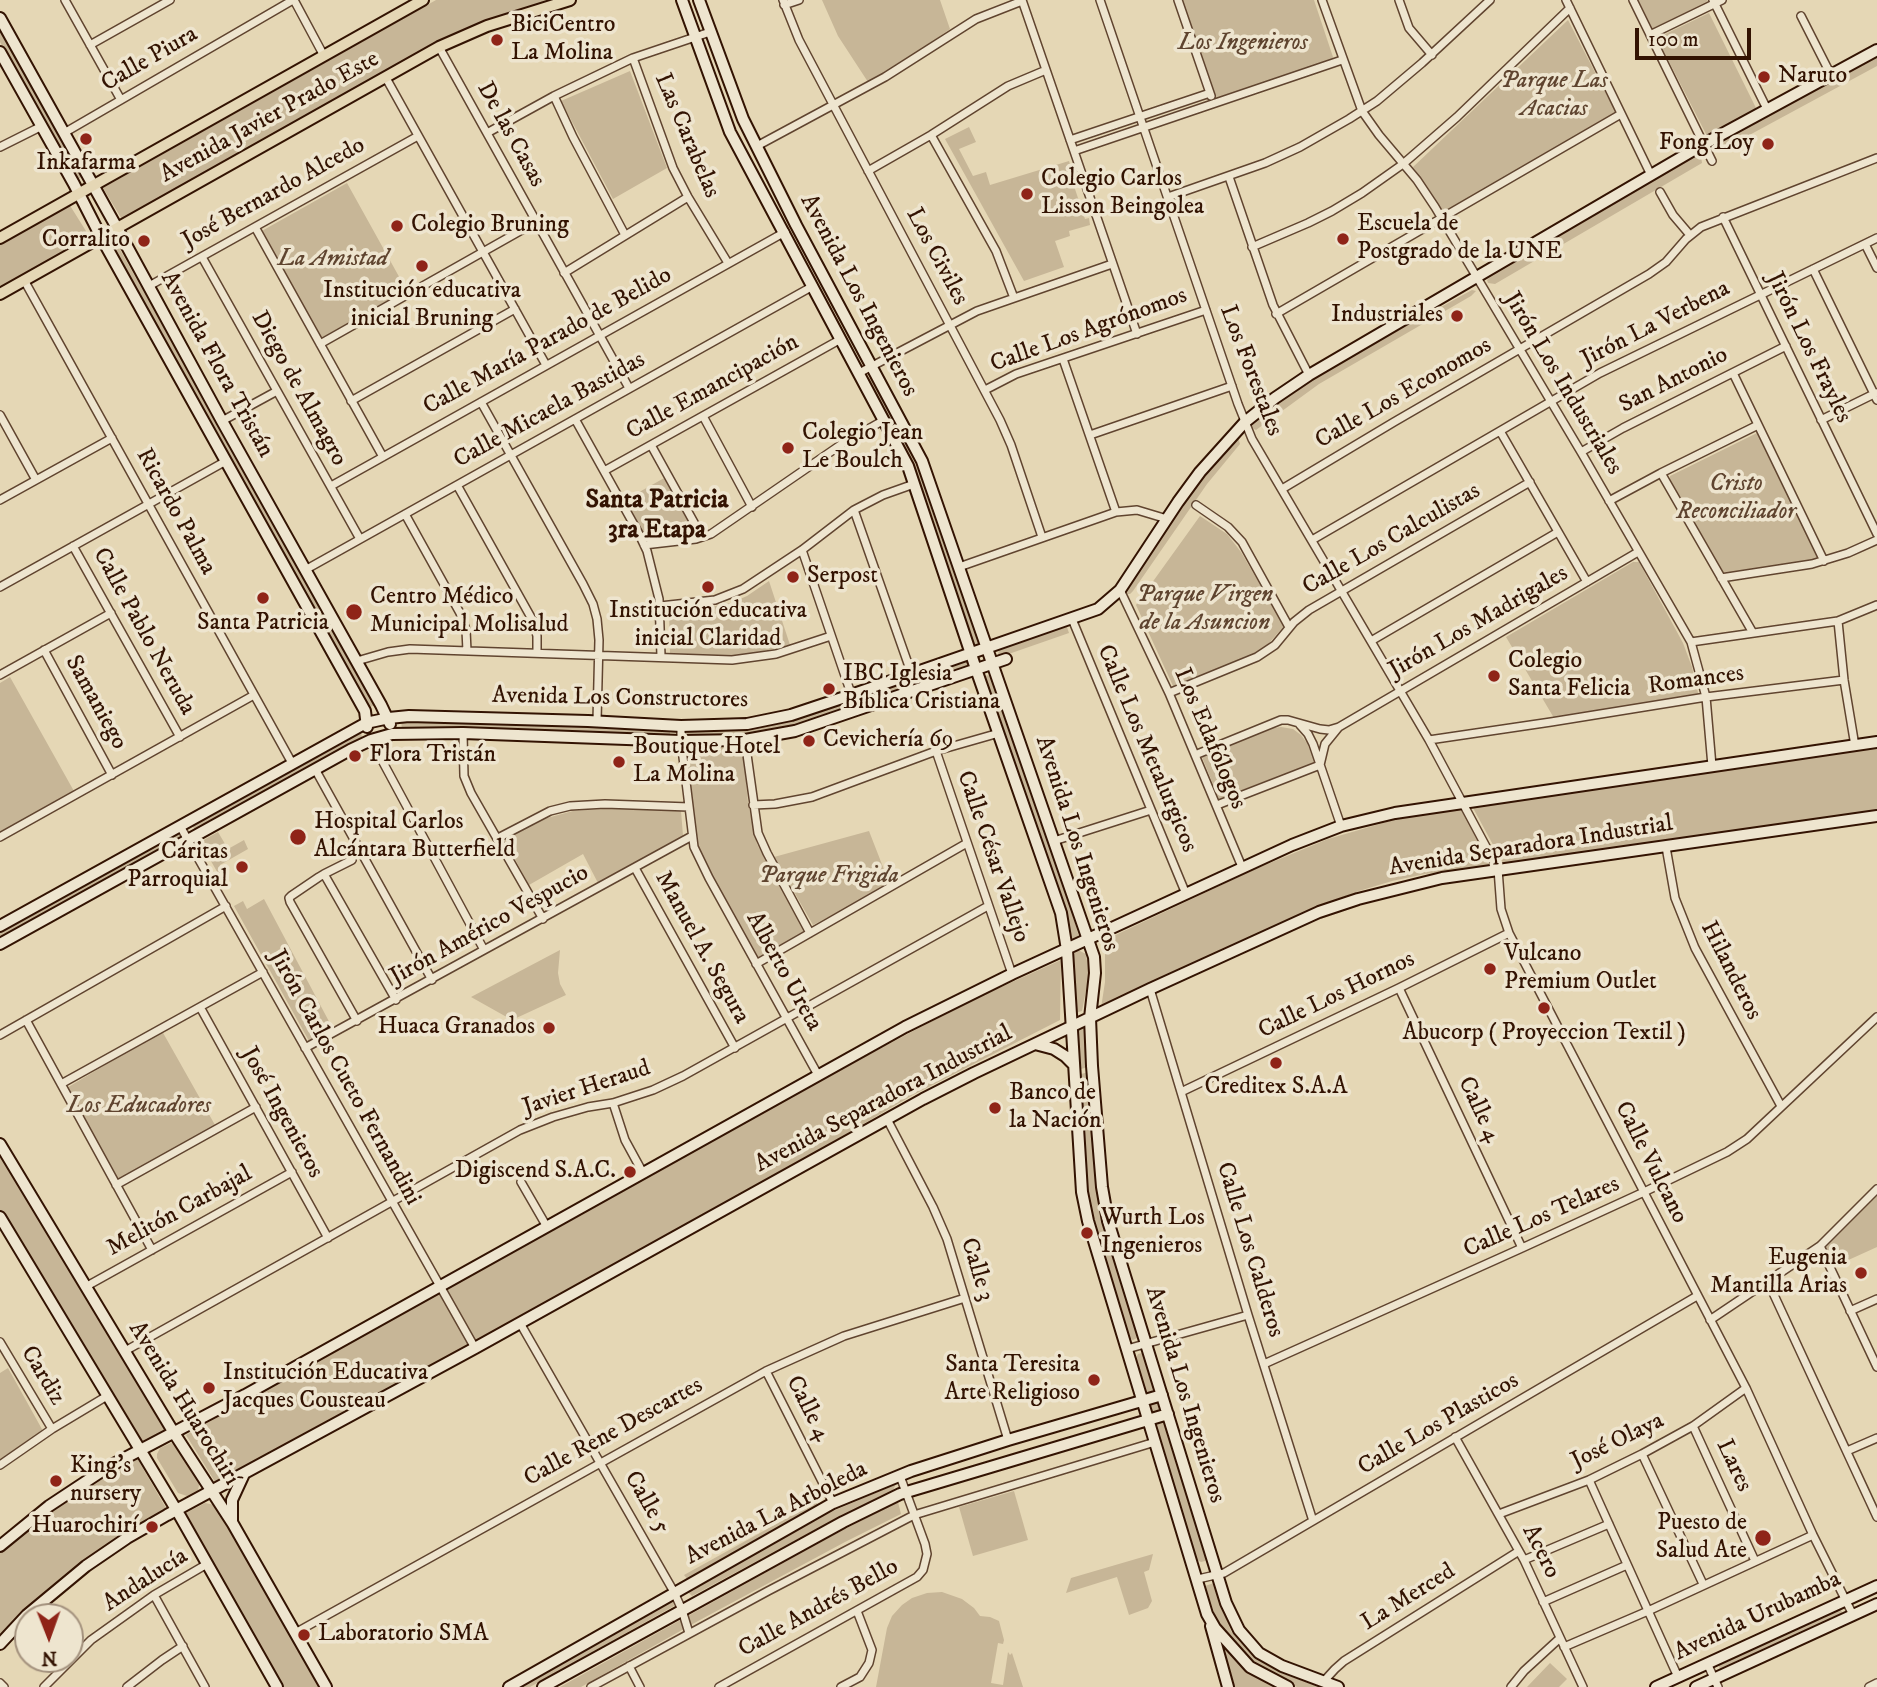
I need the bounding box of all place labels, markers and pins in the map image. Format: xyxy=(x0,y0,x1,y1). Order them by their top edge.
place label: BiciCentro La Molina xyxy=(511,12,615,68)
marker: BiciCentro La Molina xyxy=(489,32,505,48)
place label: Naruto xyxy=(1778,63,1847,91)
marker: Naruto xyxy=(1756,69,1772,85)
place label: Fong Loy xyxy=(1659,130,1754,158)
marker: Inkafarma xyxy=(78,131,94,147)
marker: Fong Loy xyxy=(1760,136,1776,152)
place label: Inkafarma xyxy=(36,150,136,178)
place label: Colegio Carlos Lisson Beingolea xyxy=(1041,166,1204,222)
marker: Colegio Carlos Lisson Beingolea xyxy=(1019,186,1035,202)
place label: Escuela de Postgrado de la UNE xyxy=(1357,211,1562,267)
place label: Colegio Bruning xyxy=(411,212,569,240)
marker: Colegio Bruning xyxy=(389,218,405,234)
place label: Corralito xyxy=(42,227,130,255)
marker: Escuela de Postgrado de la UNE xyxy=(1335,231,1351,247)
marker: Corralito xyxy=(136,233,152,249)
marker: Institución educativa inicial Bruning xyxy=(414,258,430,274)
place label: Institución educativa inicial Bruning xyxy=(323,278,521,334)
place label: Industriales xyxy=(1331,302,1443,330)
marker: Industriales xyxy=(1449,308,1465,324)
place label: Colegio Jean Le Boulch xyxy=(802,420,923,476)
marker: Colegio Jean Le Boulch xyxy=(780,440,796,456)
place label: Serpost xyxy=(807,563,878,591)
marker: Serpost xyxy=(785,569,801,585)
marker: Institución educativa inicial Claridad xyxy=(700,579,716,595)
place label: Centro Médico Municipal Molisalud xyxy=(370,584,568,640)
marker: Santa Patricia xyxy=(255,590,271,606)
place label: Institución educativa inicial Claridad xyxy=(609,598,807,654)
marker: Centro Médico Municipal Molisalud xyxy=(344,602,364,622)
place label: Santa Patricia xyxy=(197,610,329,638)
place label: Colegio Santa Felicia xyxy=(1508,648,1630,704)
place label: IBC Iglesia Bíblica Cristiana xyxy=(843,661,1000,717)
marker: Colegio Santa Felicia xyxy=(1486,668,1502,684)
marker: IBC Iglesia Bíblica Cristiana xyxy=(821,681,837,697)
place label: Cevichería 69 xyxy=(823,727,953,755)
marker: Cevichería 69 xyxy=(801,733,817,749)
place label: Boutique Hotel La Molina xyxy=(633,734,780,790)
place label: Flora Tristán xyxy=(369,742,496,770)
marker: Flora Tristán xyxy=(347,748,363,764)
marker: Boutique Hotel La Molina xyxy=(611,754,627,770)
place label: Hospital Carlos Alcántara Butterfield xyxy=(314,809,515,865)
marker: Hospital Carlos Alcántara Butterfield xyxy=(288,827,308,847)
place label: Cáritas Parroquial xyxy=(127,839,228,895)
marker: Cáritas Parroquial xyxy=(234,859,250,875)
place label: Vulcano Premium Outlet xyxy=(1504,941,1657,997)
marker: Vulcano Premium Outlet xyxy=(1482,961,1498,977)
marker: Abucorp ( Proyeccion Textil ) xyxy=(1536,1000,1552,1016)
place label: Huaca Granados xyxy=(377,1014,535,1042)
marker: Huaca Granados xyxy=(541,1020,557,1036)
place label: Abucorp ( Proyeccion Textil ) xyxy=(1402,1020,1686,1048)
marker: Creditex S.A.A xyxy=(1268,1055,1284,1071)
place label: Creditex S.A.A xyxy=(1204,1074,1348,1102)
place label: Banco de la Nación xyxy=(1009,1080,1102,1136)
marker: Banco de la Nación xyxy=(987,1100,1003,1116)
place label: Digiscend S.A.C. xyxy=(455,1158,616,1186)
marker: Digiscend S.A.C. xyxy=(622,1164,638,1180)
place label: Wurth Los Ingenieros xyxy=(1101,1205,1205,1261)
marker: Wurth Los Ingenieros xyxy=(1079,1225,1095,1241)
place label: Eugenia Mantilla Arias xyxy=(1710,1245,1847,1301)
marker: Eugenia Mantilla Arias xyxy=(1853,1265,1869,1281)
place label: Santa Teresita Arte Religioso xyxy=(945,1352,1080,1408)
place label: Institución Educativa Jacques Cousteau xyxy=(223,1360,428,1416)
marker: Santa Teresita Arte Religioso xyxy=(1086,1372,1102,1388)
marker: Institución Educativa Jacques Cousteau xyxy=(201,1380,217,1396)
place label: King's nursery xyxy=(70,1453,141,1509)
marker: King's nursery xyxy=(48,1473,64,1489)
place label: Puesto de Salud Ate xyxy=(1655,1510,1747,1566)
place label: Huarochirí xyxy=(32,1513,138,1541)
marker: Huarochirí xyxy=(144,1519,160,1535)
marker: Puesto de Salud Ate xyxy=(1753,1528,1773,1548)
place label: Laboratorio SMA xyxy=(318,1621,488,1649)
marker: Laboratorio SMA xyxy=(296,1627,312,1643)

